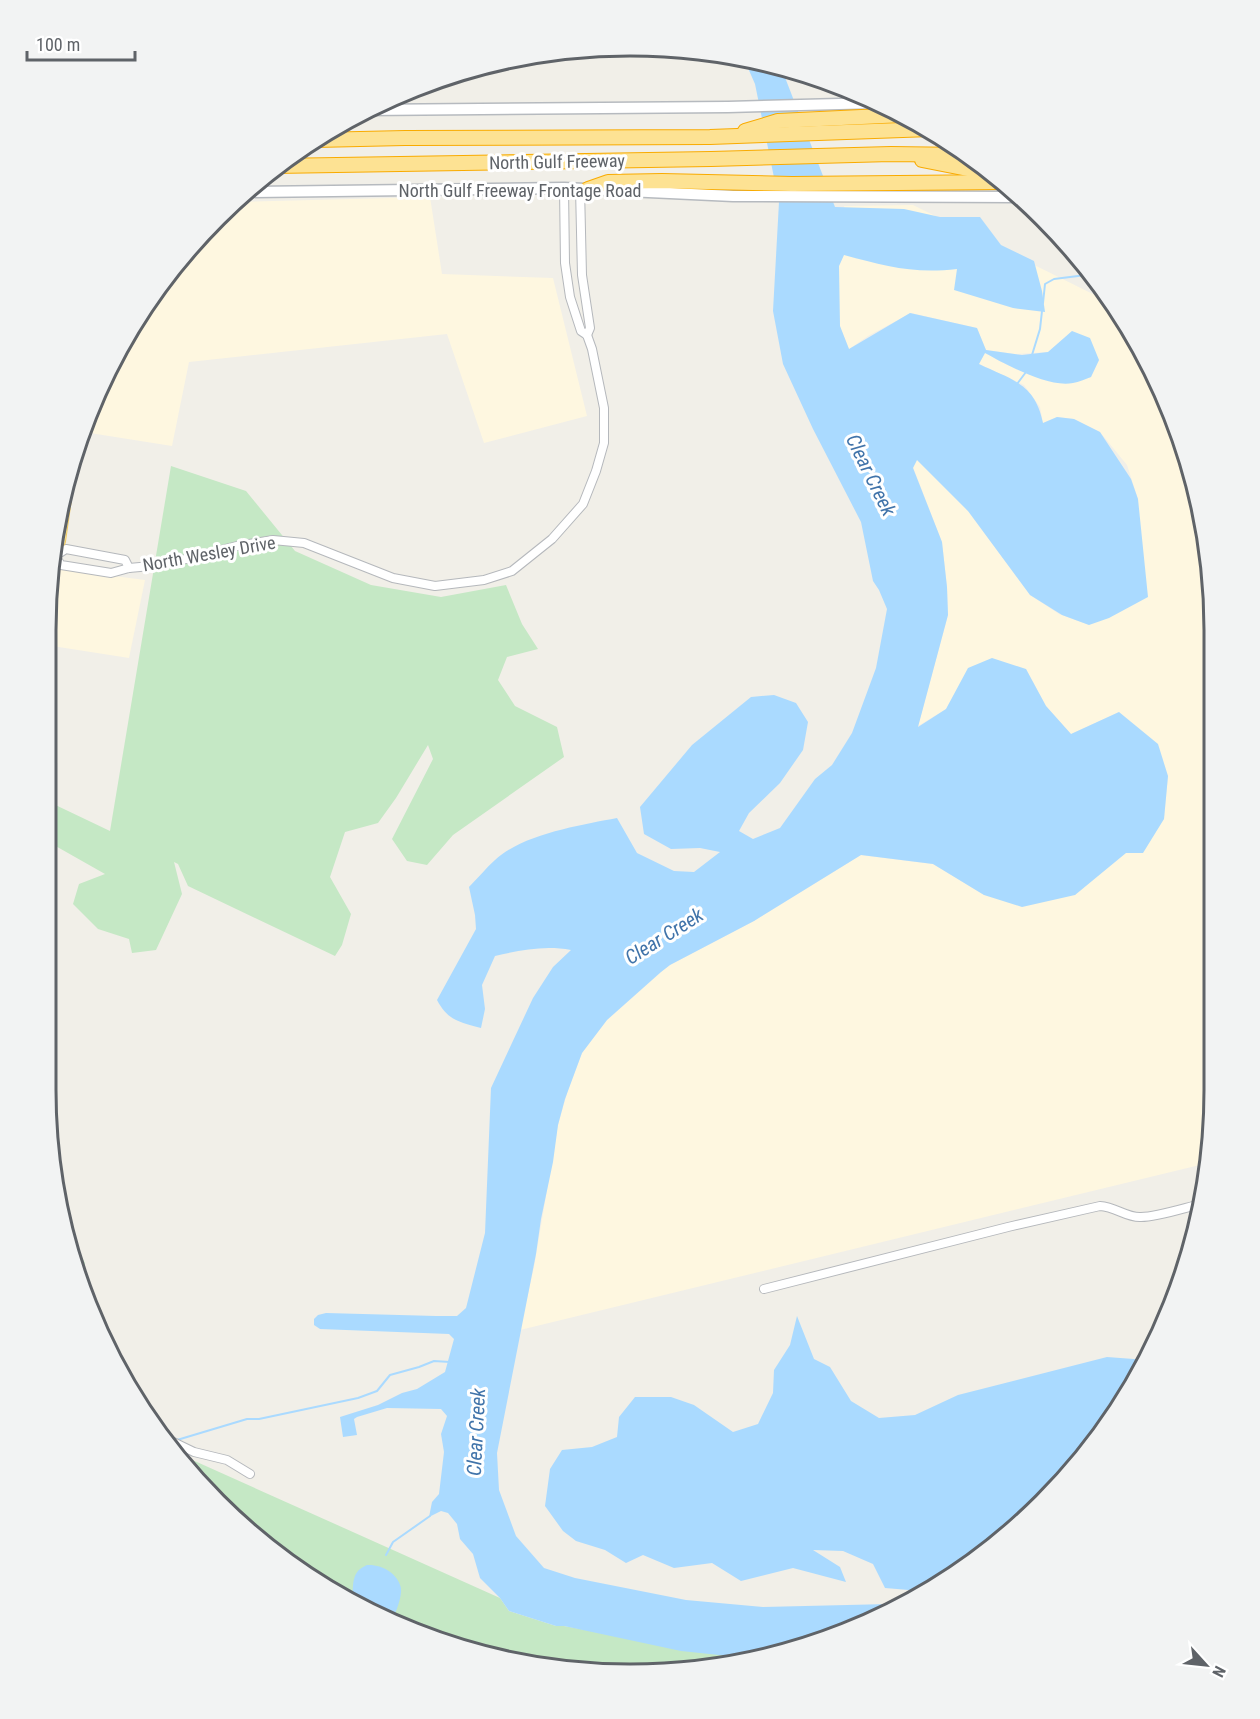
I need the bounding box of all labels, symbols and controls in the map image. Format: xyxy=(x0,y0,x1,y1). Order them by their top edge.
scale bar xyxy=(27,24,135,62)
text: 100 m xyxy=(36,34,80,55)
street label: North Gulf Freeway xyxy=(489,150,626,173)
street label: North Gulf Freeway Frontage Road xyxy=(398,180,642,201)
water label: Clear Creek xyxy=(841,430,902,521)
street label: North Wesley Drive xyxy=(141,532,277,576)
water label: Clear Creek xyxy=(620,902,709,969)
water label: Clear Creek xyxy=(462,1386,490,1477)
north arrow xyxy=(1176,1635,1236,1695)
text: N xyxy=(1208,1663,1230,1680)

